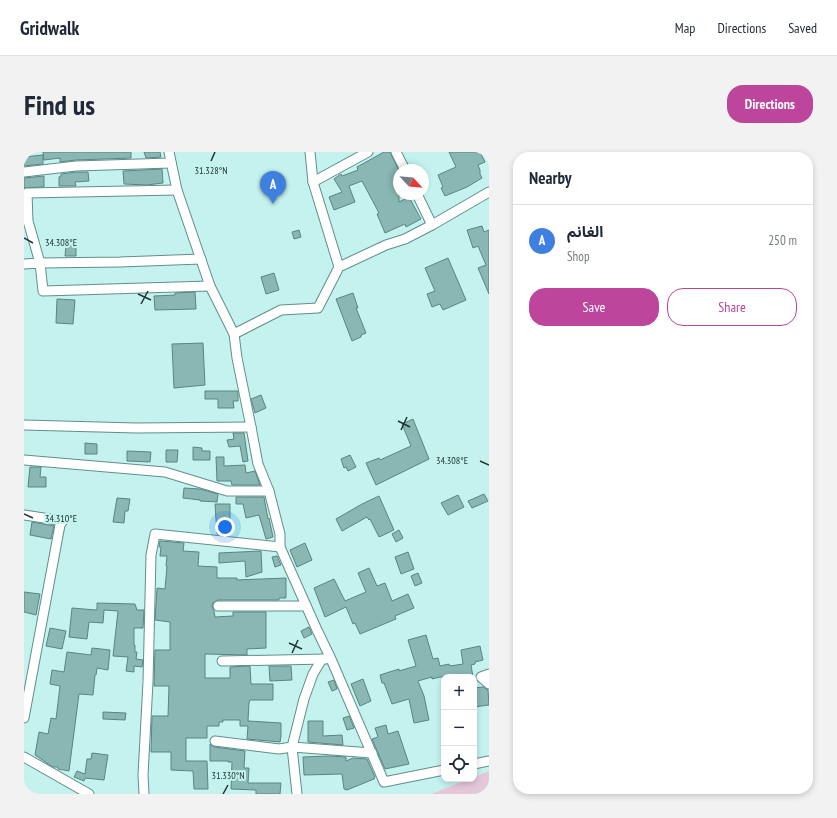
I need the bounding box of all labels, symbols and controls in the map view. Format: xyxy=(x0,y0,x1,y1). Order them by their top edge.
text: Gridwalk xyxy=(20,16,79,40)
text: Map xyxy=(675,19,695,37)
text: Directions xyxy=(717,19,766,37)
text: Saved xyxy=(788,19,817,37)
button: Directions xyxy=(727,85,813,123)
text: Find us xyxy=(24,86,95,123)
text: 31.328°N xyxy=(194,164,228,177)
north arrow xyxy=(393,164,429,200)
text: Nearby xyxy=(529,167,572,189)
pin: A xyxy=(260,171,286,204)
text: الغانم xyxy=(567,222,603,241)
text: A xyxy=(539,232,545,249)
text: 250 m xyxy=(768,232,797,249)
text: 34.308°E xyxy=(45,236,77,249)
text: Shop xyxy=(567,248,590,265)
button: Save xyxy=(529,288,659,326)
button: Share xyxy=(667,288,797,326)
text: 34.308°E xyxy=(436,454,468,467)
text: 34.310°E xyxy=(45,512,77,525)
your location xyxy=(215,517,235,537)
map controls xyxy=(441,674,477,782)
button: + xyxy=(441,674,477,710)
button: − xyxy=(441,710,477,746)
button: locate xyxy=(441,746,477,782)
text: 31.330°N xyxy=(211,769,245,782)

